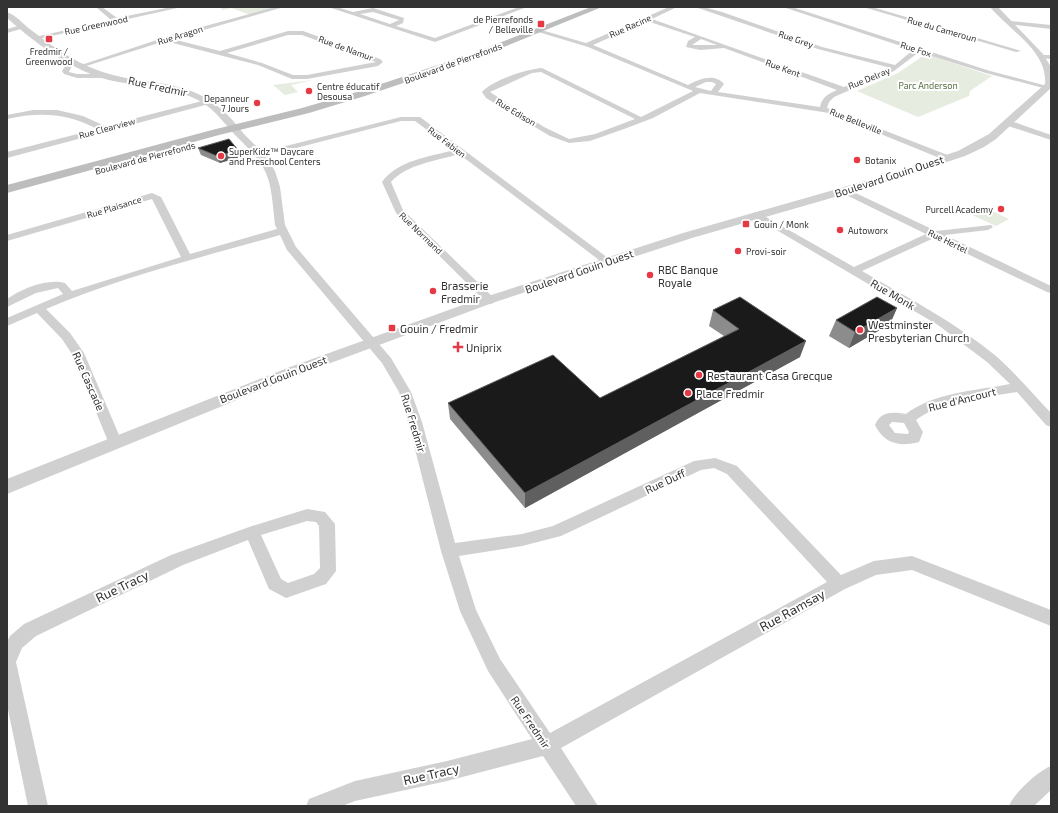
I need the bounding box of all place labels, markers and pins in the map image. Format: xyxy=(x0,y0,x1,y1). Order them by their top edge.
place label: de Pierrefonds / Belleville xyxy=(473,14,533,35)
marker: de Pierrefonds / Belleville xyxy=(536,19,546,29)
marker: Fredmir / Greenwood xyxy=(44,34,54,44)
place label: Fredmir / Greenwood xyxy=(26,46,72,67)
place label: Centre éducatif Desousa xyxy=(317,81,380,102)
marker: Centre éducatif Desousa xyxy=(304,86,314,96)
place label: Depanneur 7 Jours xyxy=(204,93,249,114)
marker: Depanneur 7 Jours xyxy=(252,98,262,108)
place label: SuperKidz™ Daycare and Preschool Centers xyxy=(229,146,321,167)
marker: SuperKidz™ Daycare and Preschool Centers xyxy=(216,151,226,161)
marker: Botanix xyxy=(852,155,862,165)
place label: Botanix xyxy=(865,155,897,166)
place label: Purcell Academy xyxy=(925,204,993,215)
marker: Purcell Academy xyxy=(996,204,1006,214)
marker: Gouin / Monk xyxy=(741,219,751,229)
place label: Gouin / Monk xyxy=(754,219,809,230)
marker: Autoworx xyxy=(835,225,845,235)
place label: Autoworx xyxy=(848,225,888,236)
marker: Provi-soir xyxy=(733,246,743,256)
place label: Provi-soir xyxy=(746,246,787,257)
place label: RBC Banque Royale xyxy=(658,263,718,289)
marker: RBC Banque Royale xyxy=(645,270,655,280)
place label: Brasserie Fredmir xyxy=(441,279,488,305)
marker: Brasserie Fredmir xyxy=(428,286,438,296)
place label: Westminster Presbyterian Church xyxy=(868,318,969,344)
place label: Gouin / Fredmir xyxy=(400,322,479,335)
marker: Gouin / Fredmir xyxy=(387,323,397,333)
marker: Westminster Presbyterian Church xyxy=(855,325,865,335)
place label: Uniprix xyxy=(466,341,502,354)
marker: Uniprix xyxy=(453,342,463,352)
place label: Restaurant Casa Grecque xyxy=(707,369,833,382)
marker: Restaurant Casa Grecque xyxy=(694,370,704,380)
place label: Place Fredmir xyxy=(696,387,765,400)
marker: Place Fredmir xyxy=(683,388,693,398)

